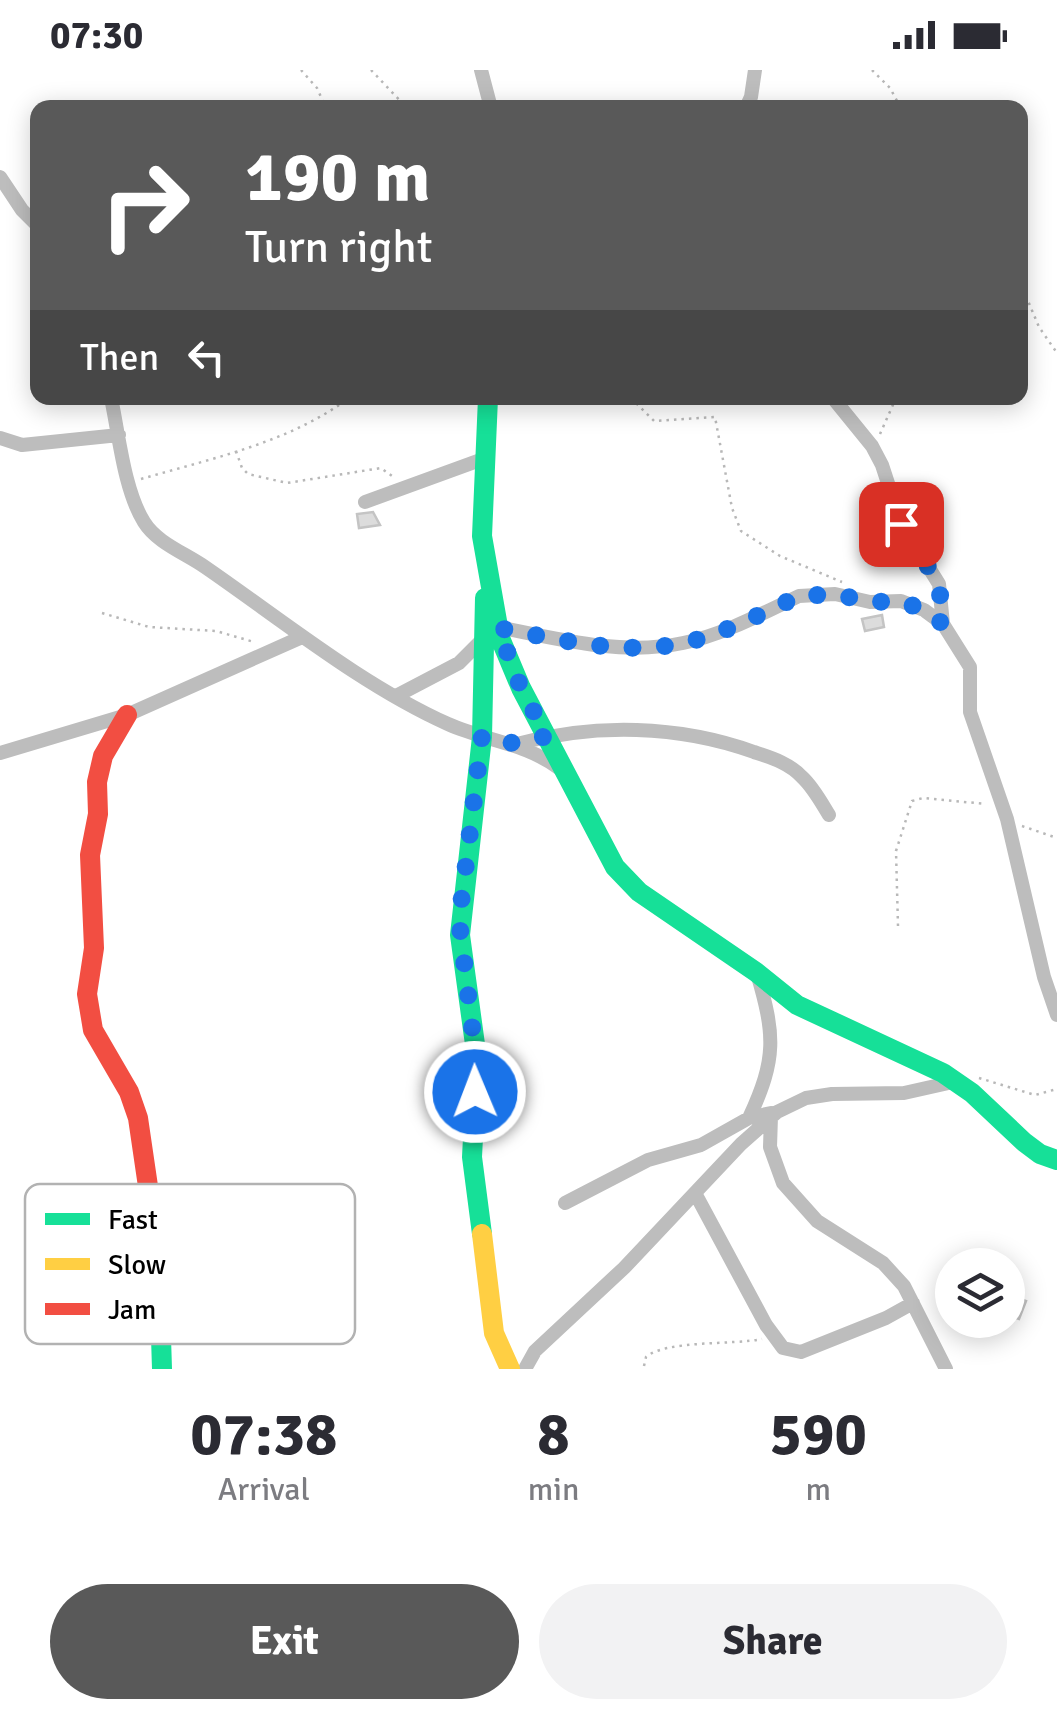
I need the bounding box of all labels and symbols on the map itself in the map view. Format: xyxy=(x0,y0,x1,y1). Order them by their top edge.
pin xyxy=(859,482,944,567)
position arrow xyxy=(423,1040,527,1144)
legend xyxy=(25,1184,355,1344)
text: Fast xyxy=(108,1203,158,1237)
text: Slow xyxy=(108,1248,166,1282)
text: Jam xyxy=(108,1293,156,1327)

